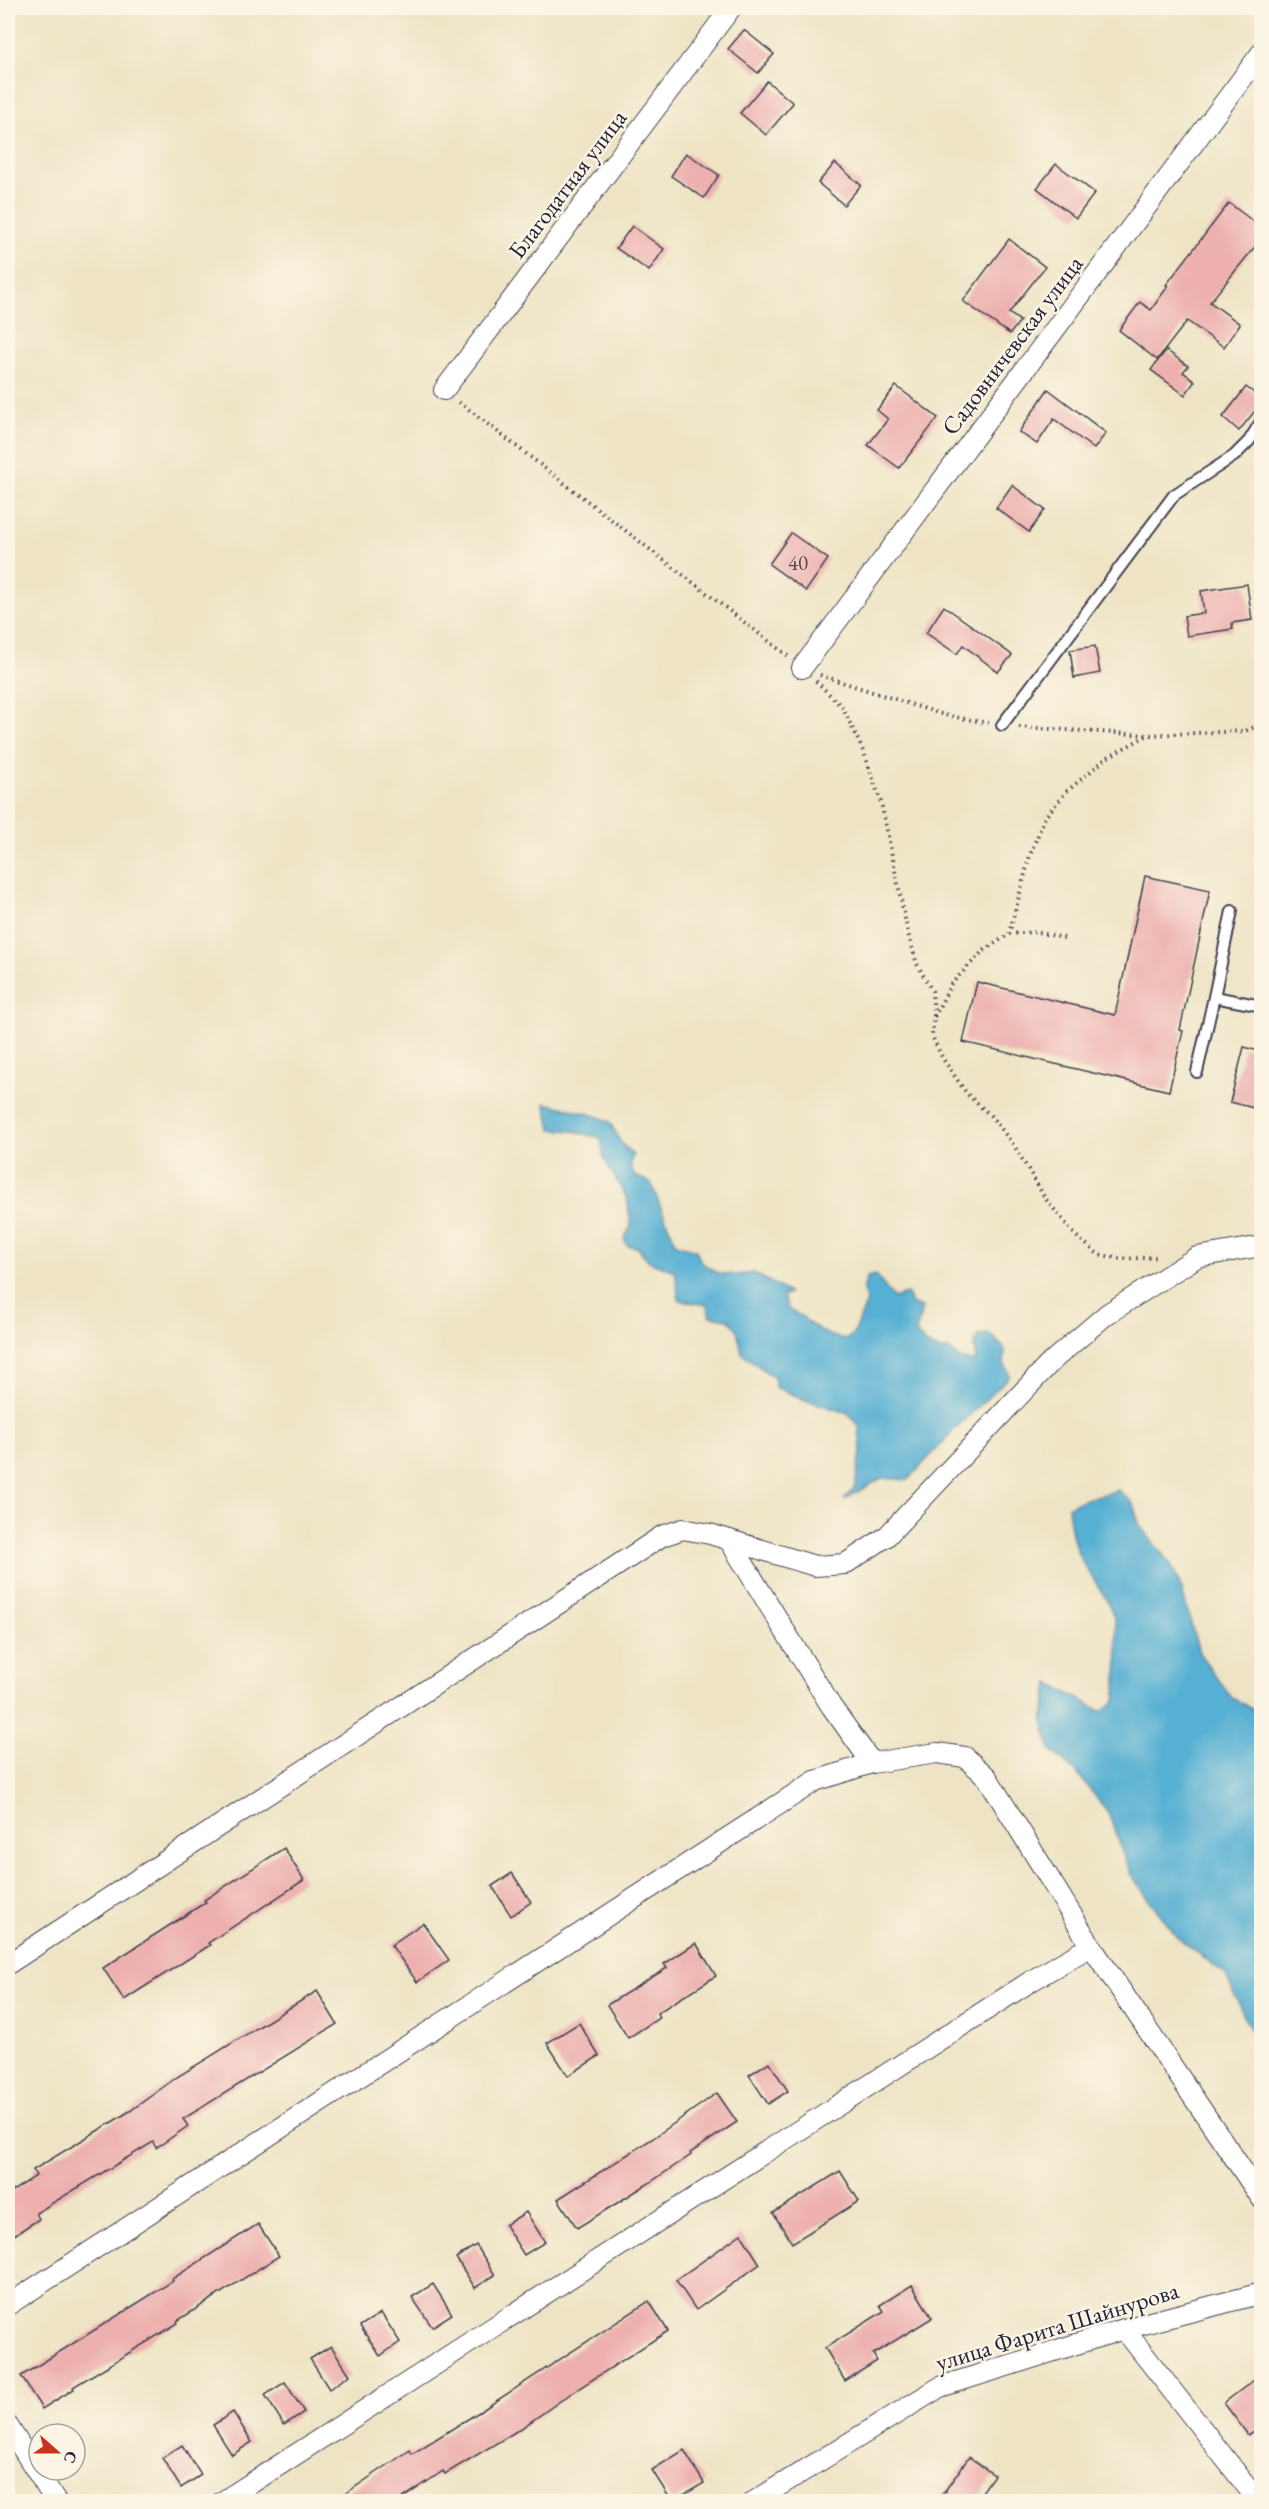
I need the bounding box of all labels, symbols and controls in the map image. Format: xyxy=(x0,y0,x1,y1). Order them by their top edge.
street label: Благодатная улица xyxy=(501,103,633,265)
street label: Садовничевская улица xyxy=(934,249,1090,441)
house number: 40 xyxy=(788,549,808,576)
street label: улица Фарита Шайнурова xyxy=(932,2274,1183,2378)
north arrow xyxy=(27,2422,87,2482)
text: С xyxy=(59,2448,82,2466)

